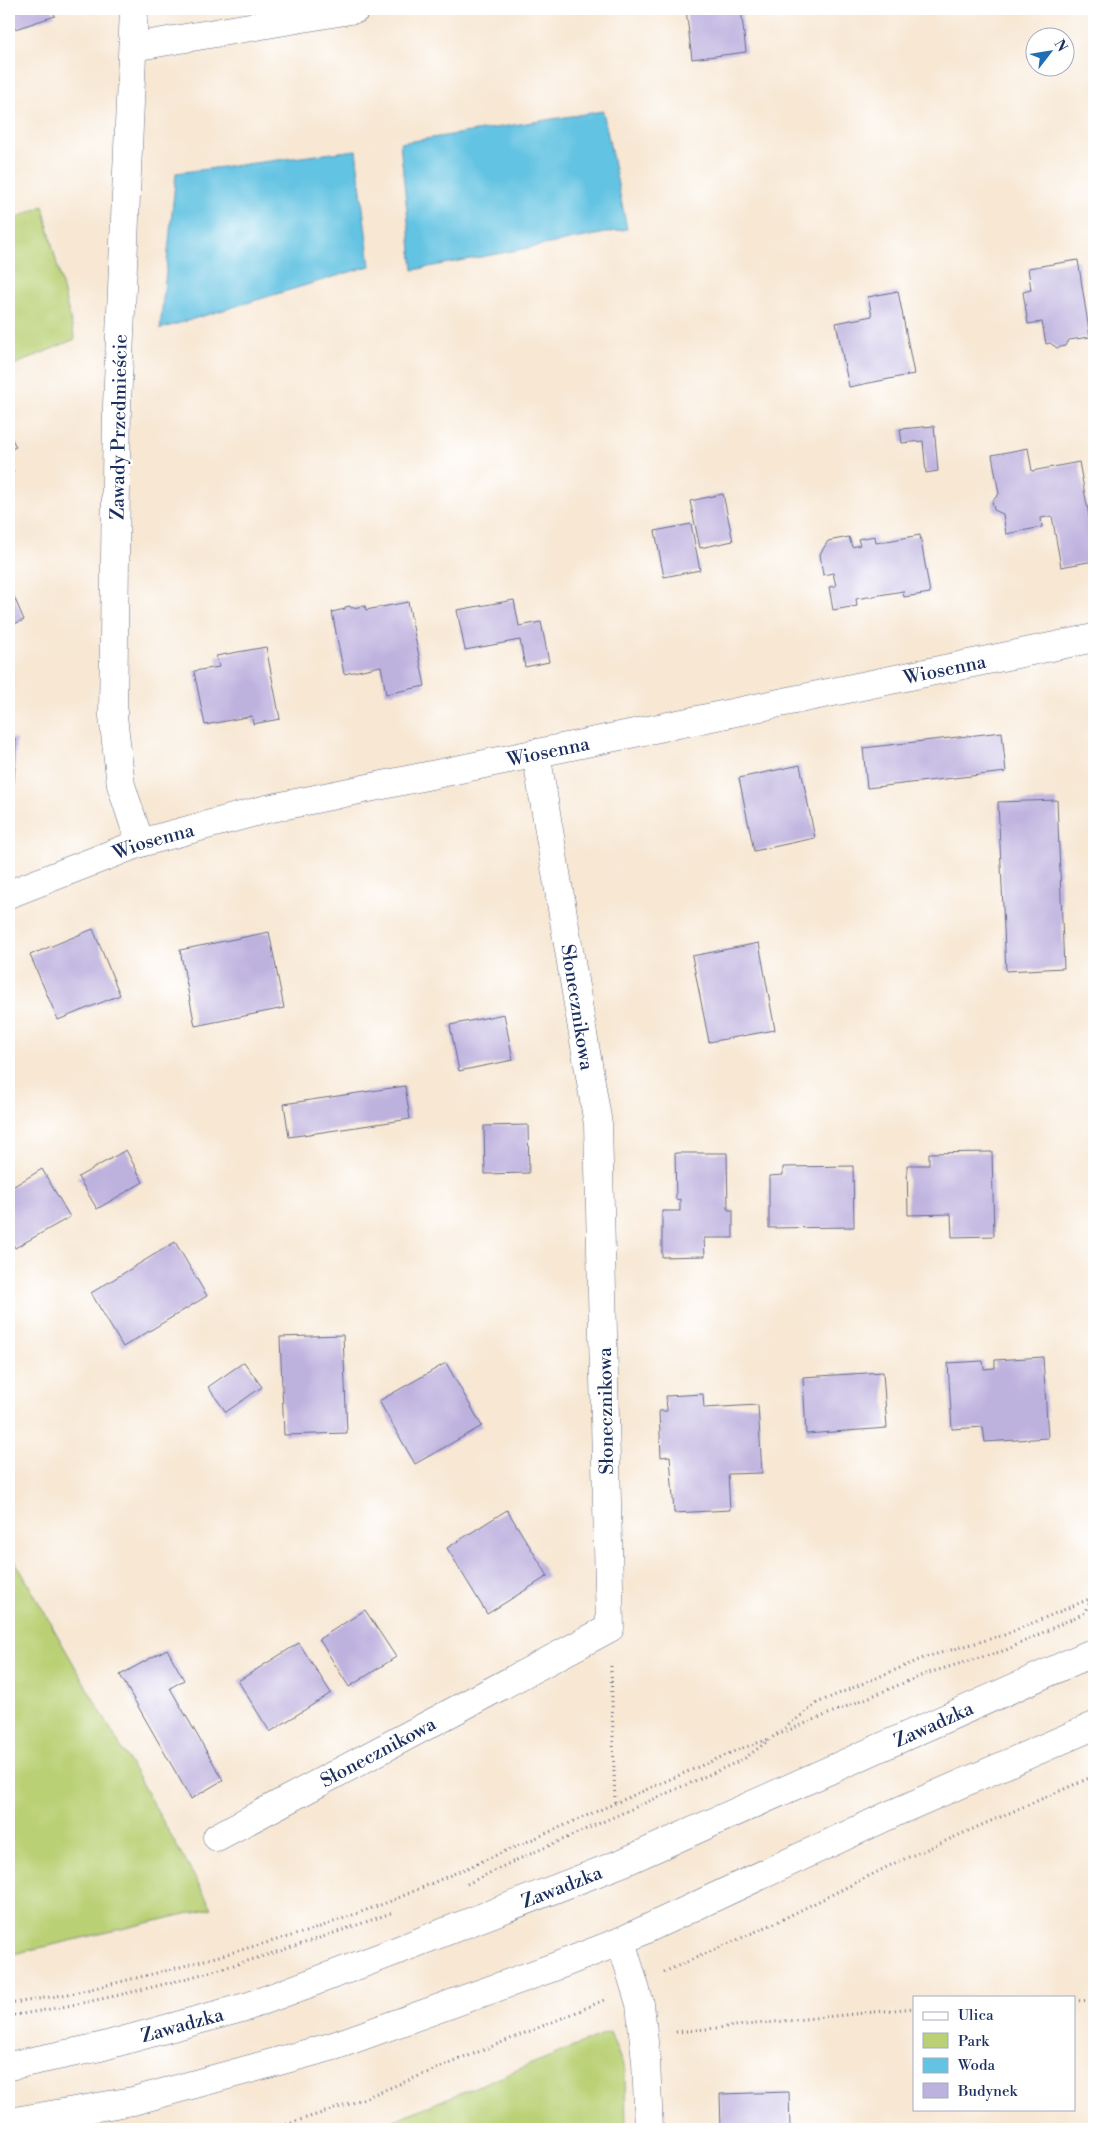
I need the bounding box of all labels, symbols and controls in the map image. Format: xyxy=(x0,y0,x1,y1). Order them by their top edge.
north arrow xyxy=(1026,28,1076,78)
text: N xyxy=(1050,36,1071,55)
street label: Zawady Przedmieście xyxy=(105,334,133,520)
street label: Wiosenna xyxy=(900,650,989,690)
street label: Wiosenna xyxy=(504,732,592,772)
street label: Wiosenna xyxy=(109,818,197,866)
street label: Słonecznikowa xyxy=(555,942,599,1072)
street label: Słonecznikowa xyxy=(593,1347,619,1475)
street label: Zawadzka xyxy=(890,1696,978,1753)
street label: Słonecznikowa xyxy=(316,1712,440,1793)
street label: Zawadzka xyxy=(518,1861,606,1914)
legend xyxy=(913,1996,1076,2110)
street label: Zawadzka xyxy=(138,2002,227,2048)
text: Ulica xyxy=(958,2006,994,2025)
text: Park xyxy=(958,2032,990,2051)
text: Woda xyxy=(957,2056,996,2075)
text: Budynek xyxy=(957,2082,1019,2101)

